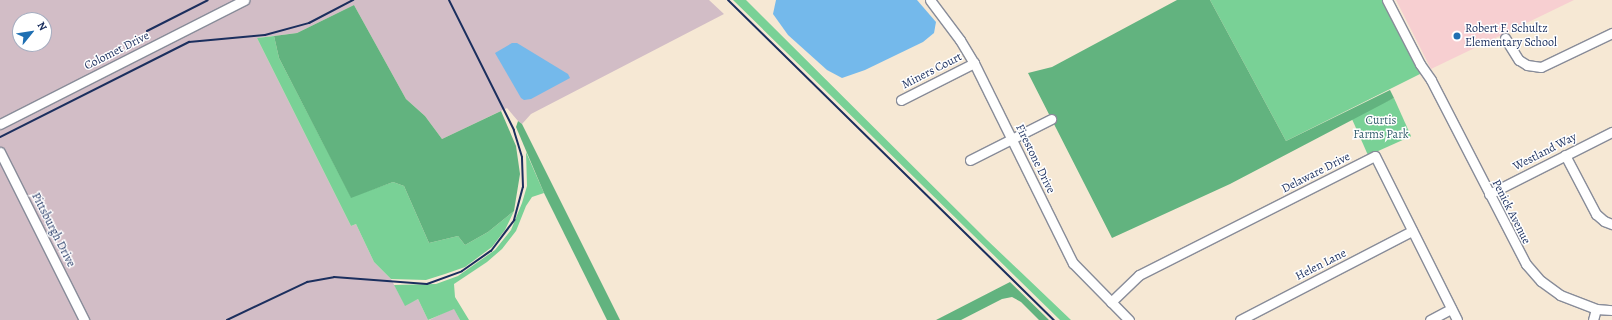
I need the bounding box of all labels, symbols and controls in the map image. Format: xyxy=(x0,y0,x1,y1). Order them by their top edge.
north arrow xyxy=(12,12,52,52)
text: N xyxy=(33,19,50,33)
place label: Robert F. Schultz Elementary School xyxy=(1465,22,1557,50)
street label: Colomet Drive xyxy=(82,29,152,73)
marker: Robert F. Schultz Elementary School xyxy=(1452,31,1462,41)
street label: Miners Court xyxy=(900,50,964,92)
park label: Curtis Farms Park xyxy=(1353,114,1409,142)
street label: Firestone Drive xyxy=(1012,122,1058,196)
street label: Westland Way xyxy=(1511,130,1579,174)
street label: Delaware Drive xyxy=(1279,150,1353,196)
street label: Penick Avenue xyxy=(1489,177,1533,247)
street label: Pittsburgh Drive xyxy=(28,190,78,270)
street label: Helen Lane xyxy=(1293,246,1349,284)

